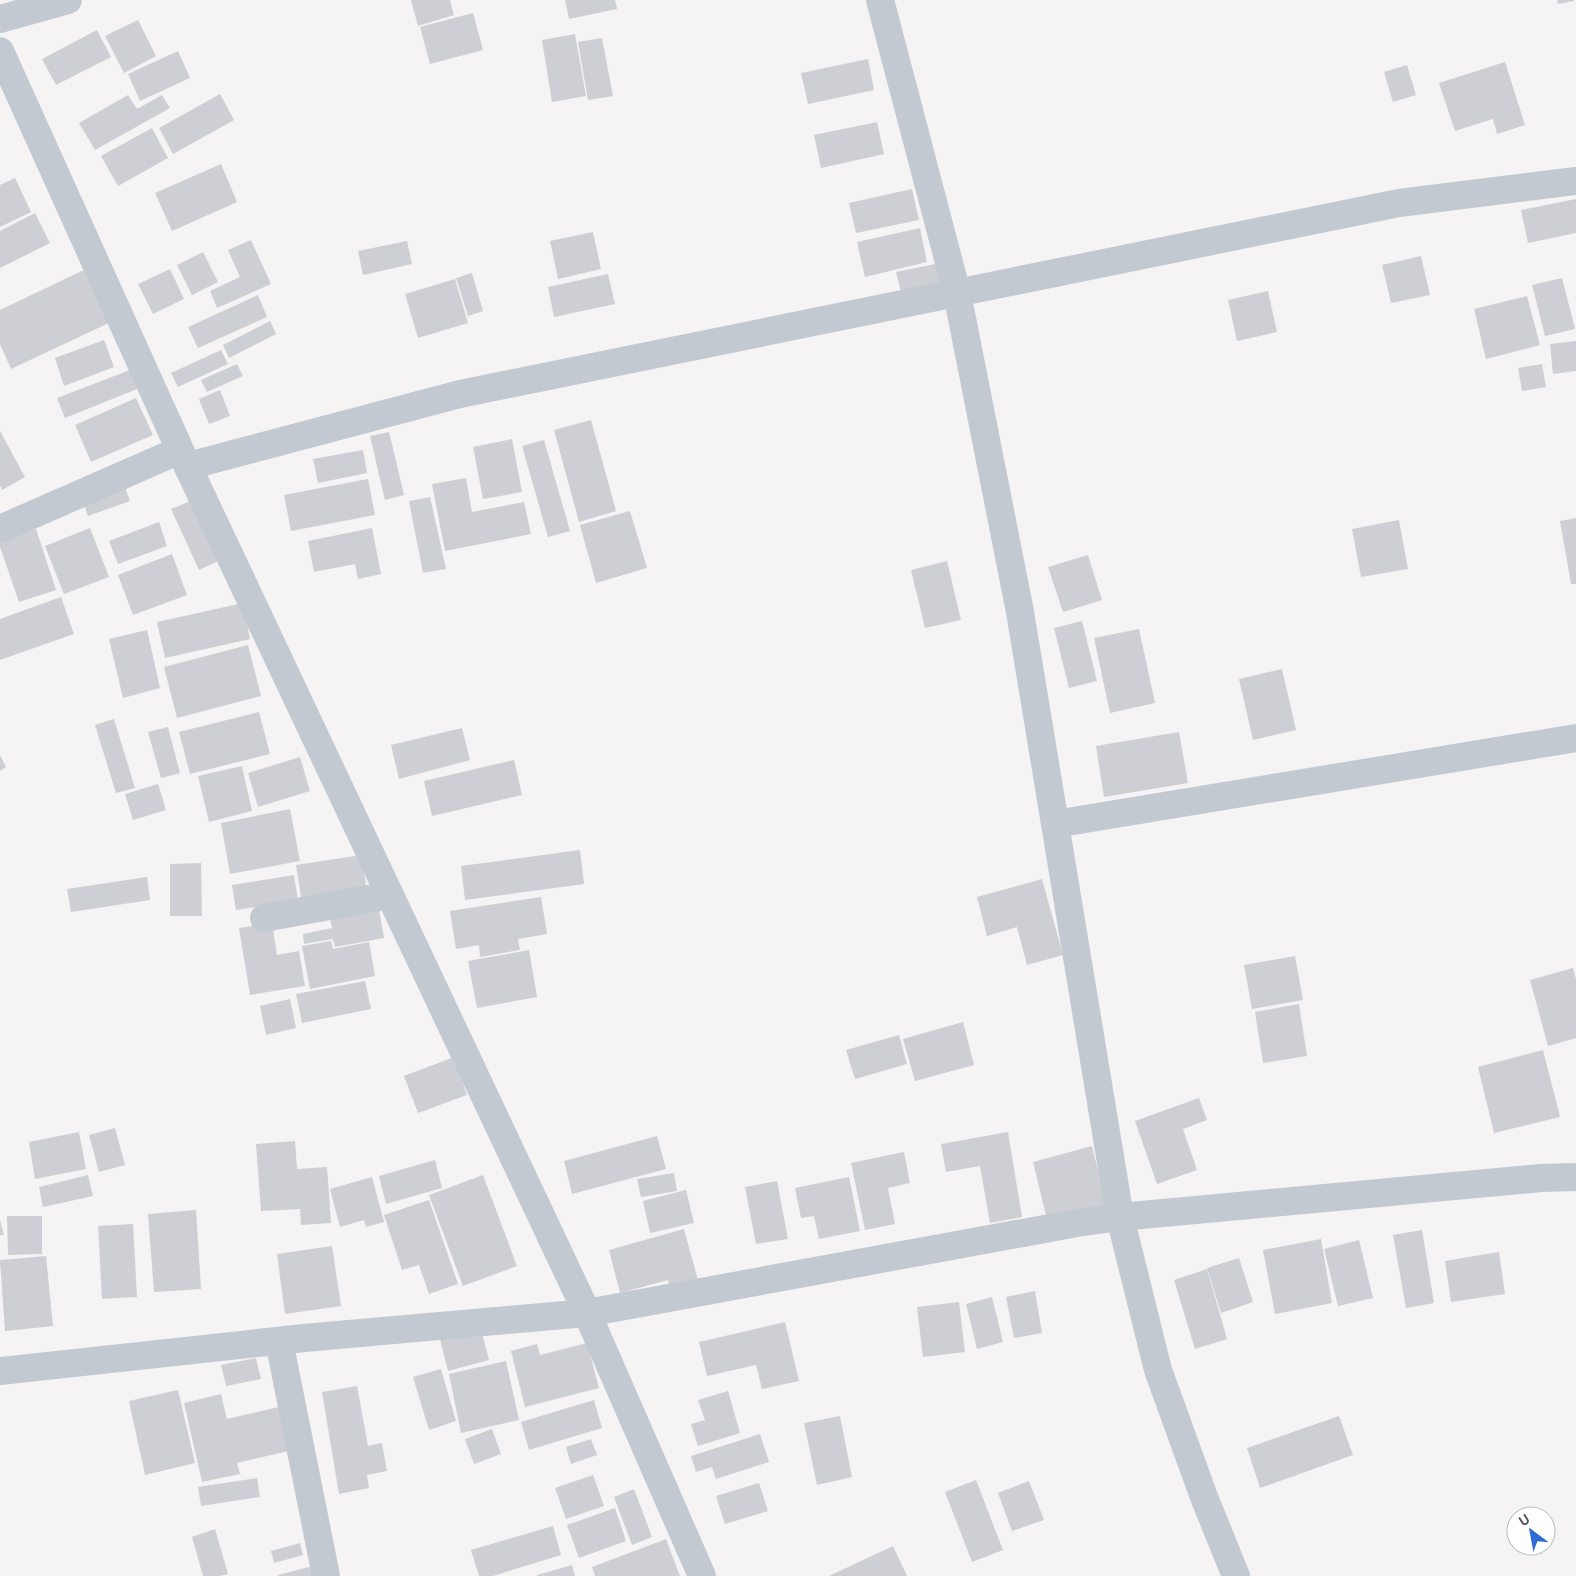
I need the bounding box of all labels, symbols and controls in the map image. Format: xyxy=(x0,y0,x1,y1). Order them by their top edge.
north arrow xyxy=(1506,1506,1556,1556)
text: U xyxy=(1515,1510,1533,1530)

